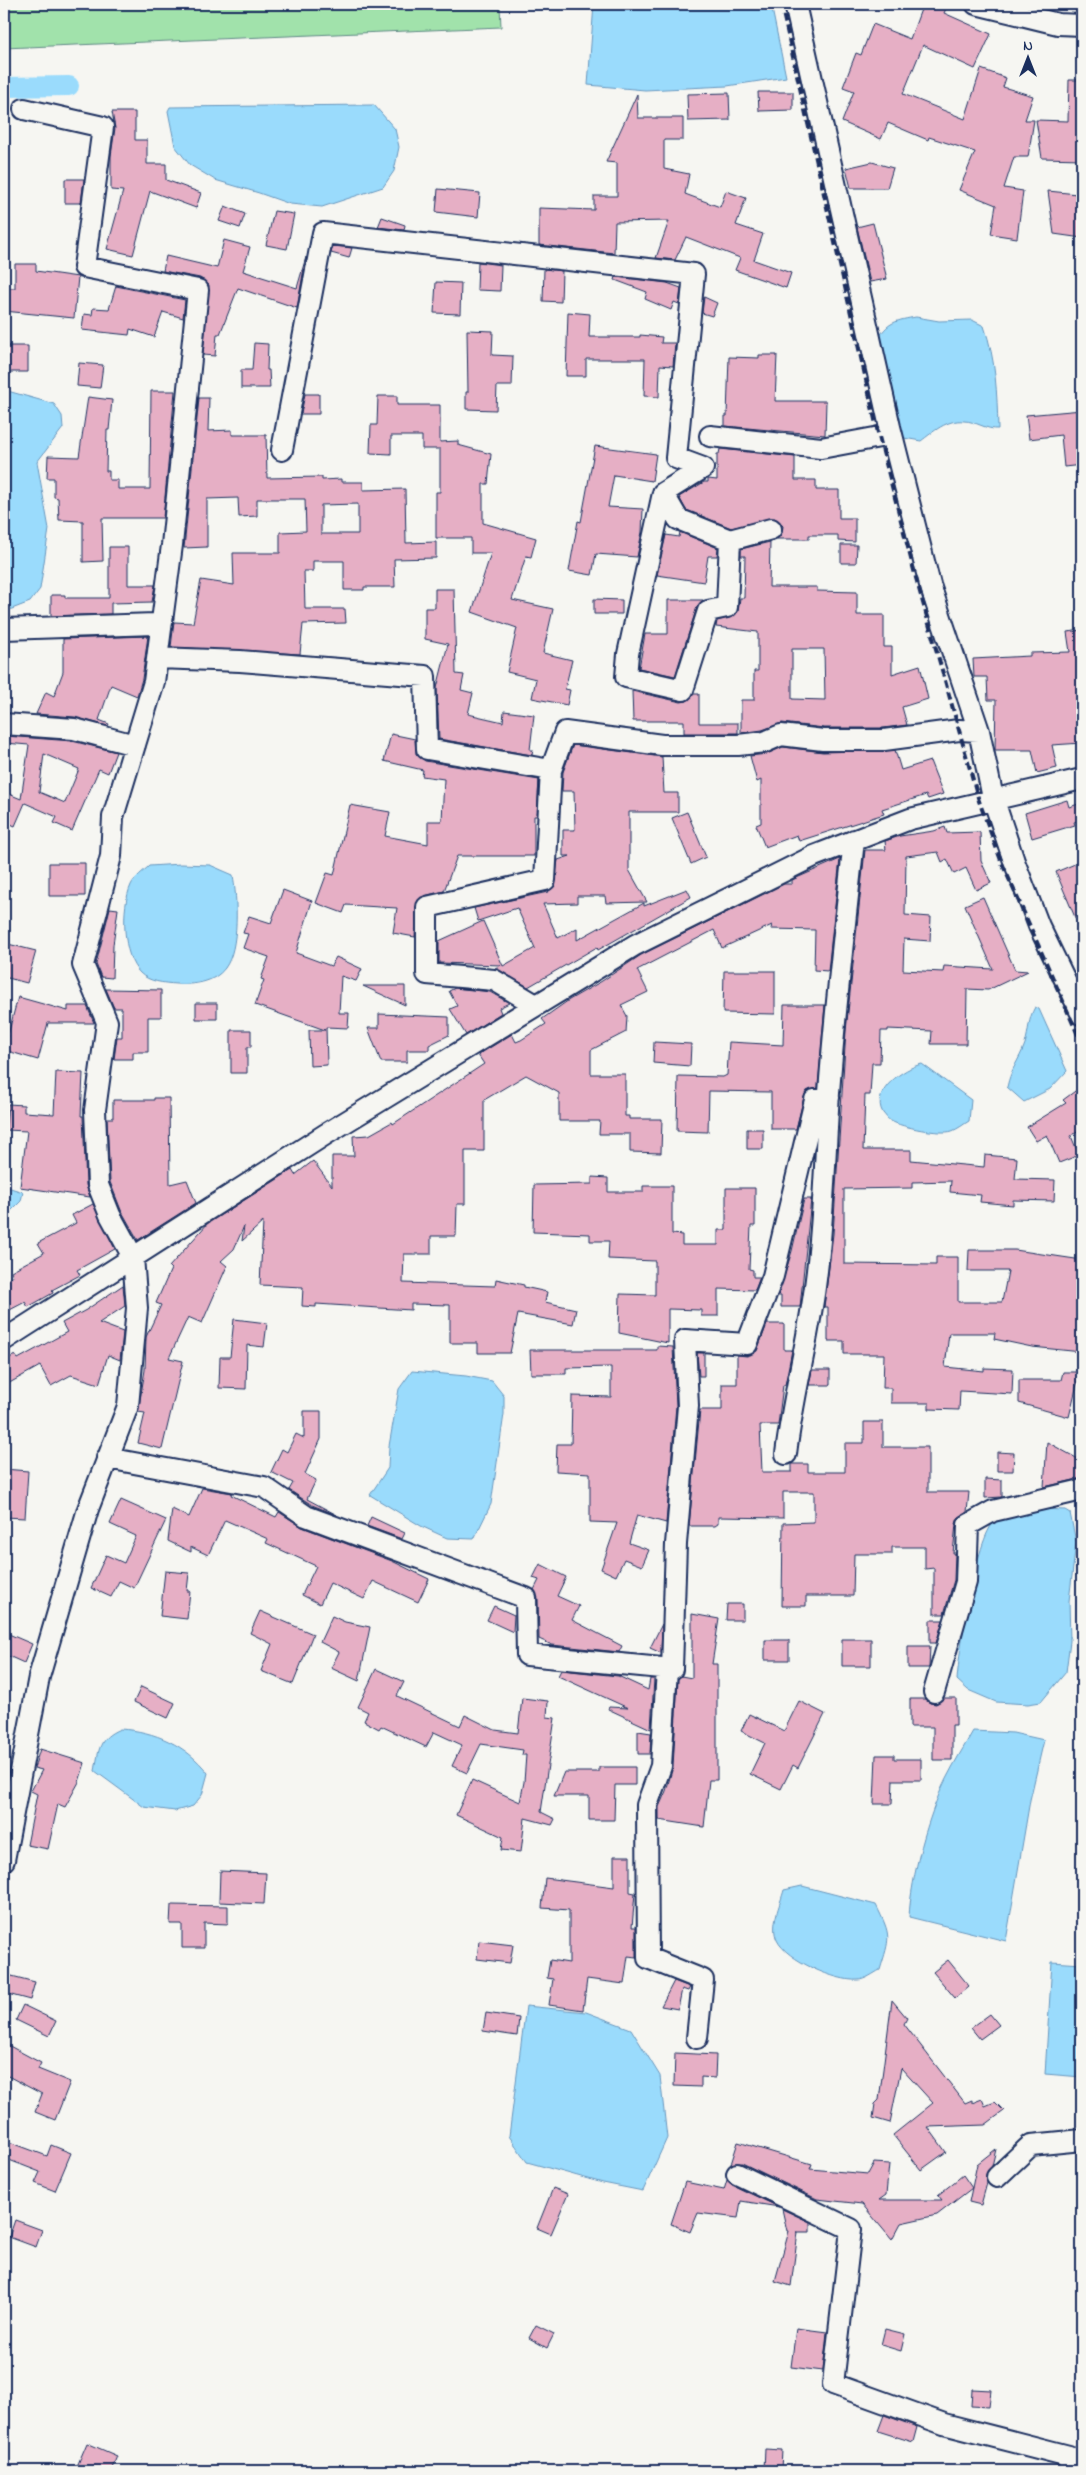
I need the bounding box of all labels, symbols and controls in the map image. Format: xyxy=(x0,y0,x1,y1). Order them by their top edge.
north arrow xyxy=(1004,32,1054,82)
text: N xyxy=(1023,36,1033,57)

